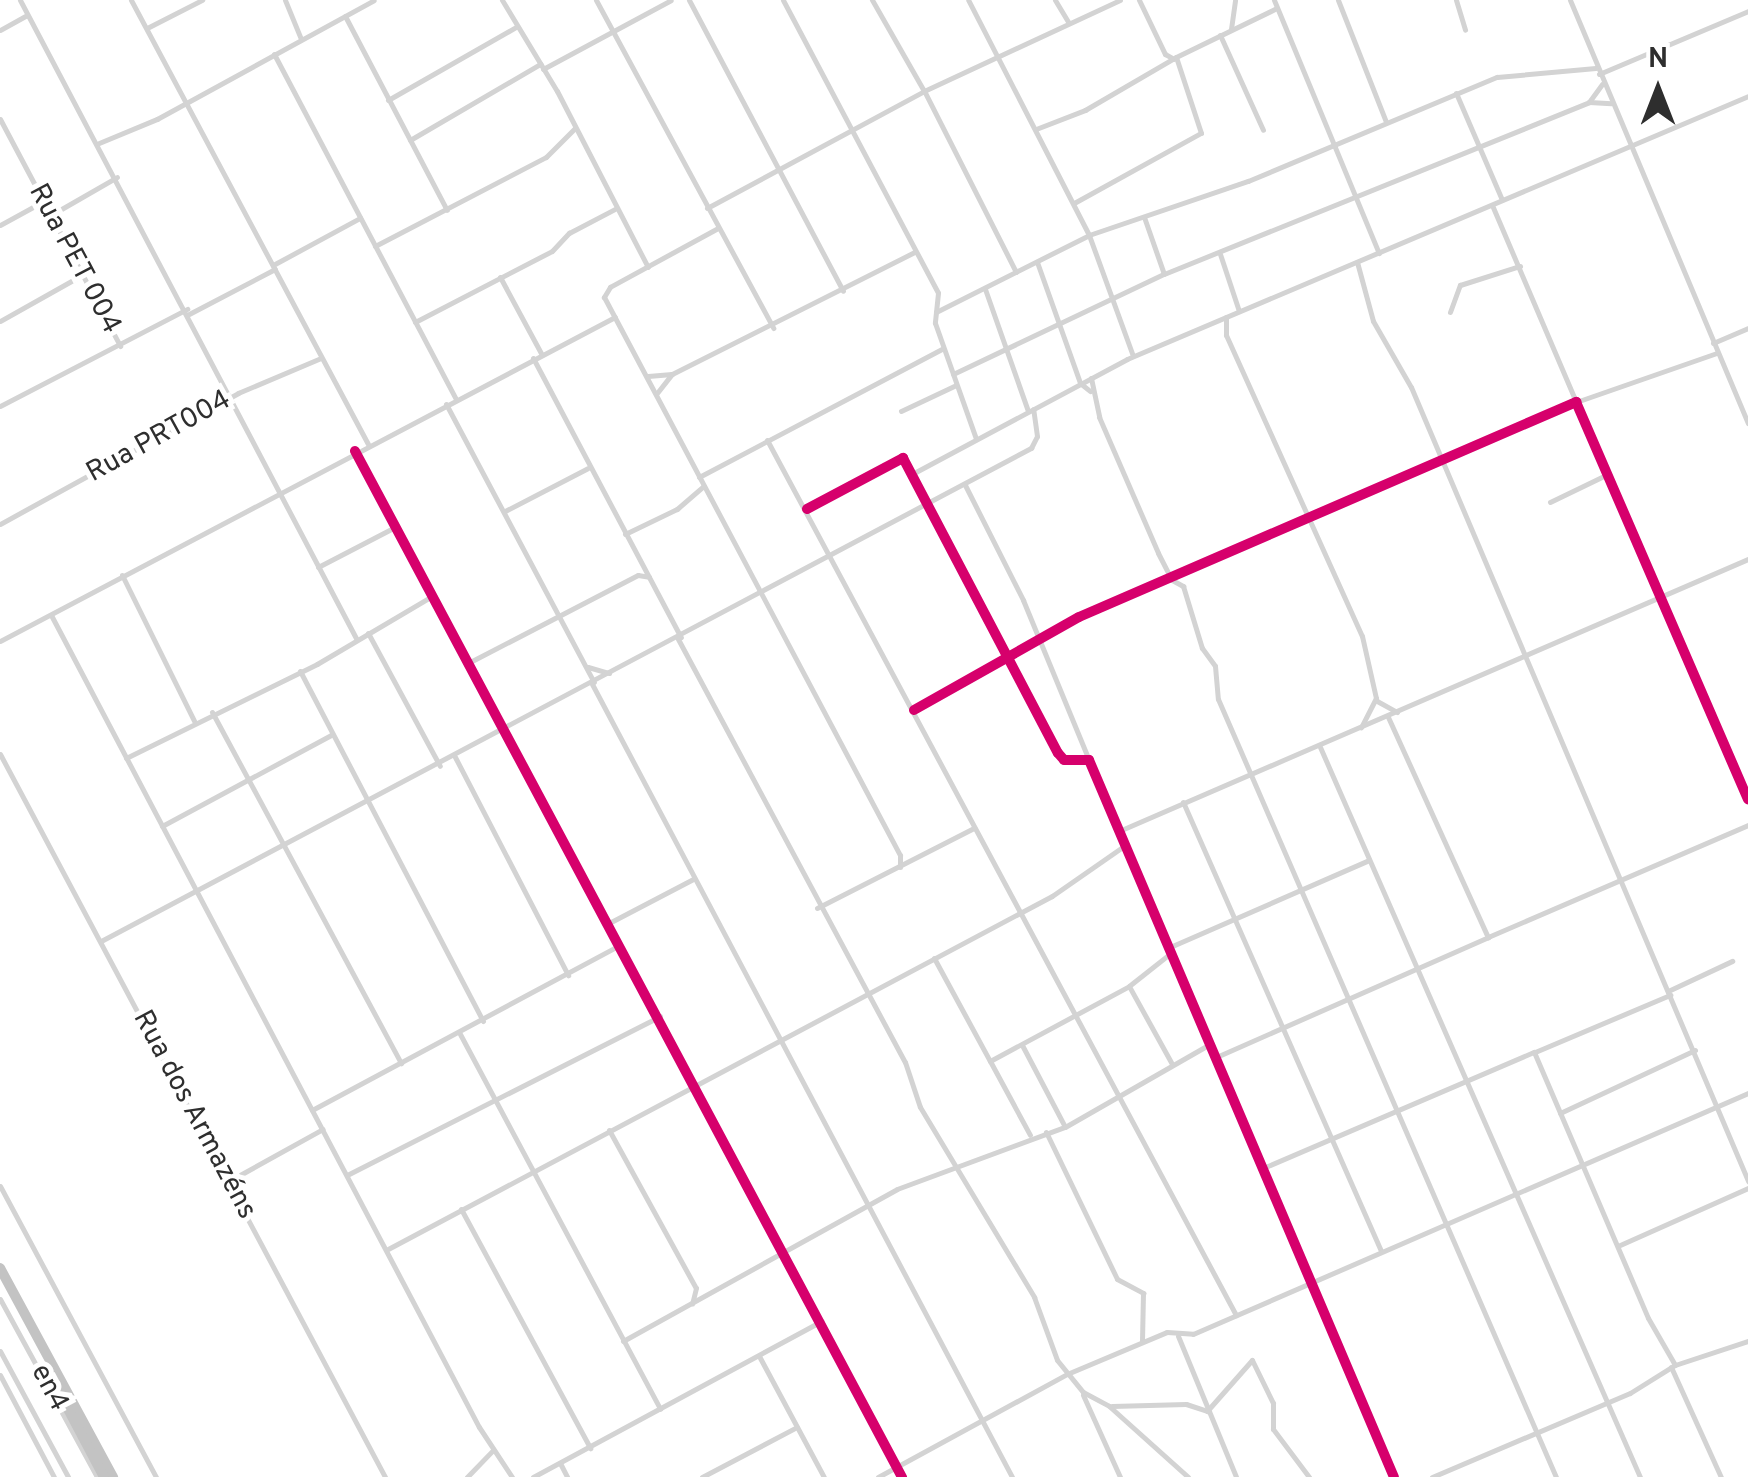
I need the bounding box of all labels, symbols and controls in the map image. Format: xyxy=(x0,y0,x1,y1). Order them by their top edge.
north arrow xyxy=(1608,40,1708,140)
text: N xyxy=(1648,42,1668,78)
street label: Rua PET 004 xyxy=(20,178,128,340)
street label: Rua PRT004 xyxy=(81,384,237,490)
street label: Rua dos Armazéns xyxy=(125,1005,263,1225)
street label: en4 xyxy=(23,1359,75,1417)

